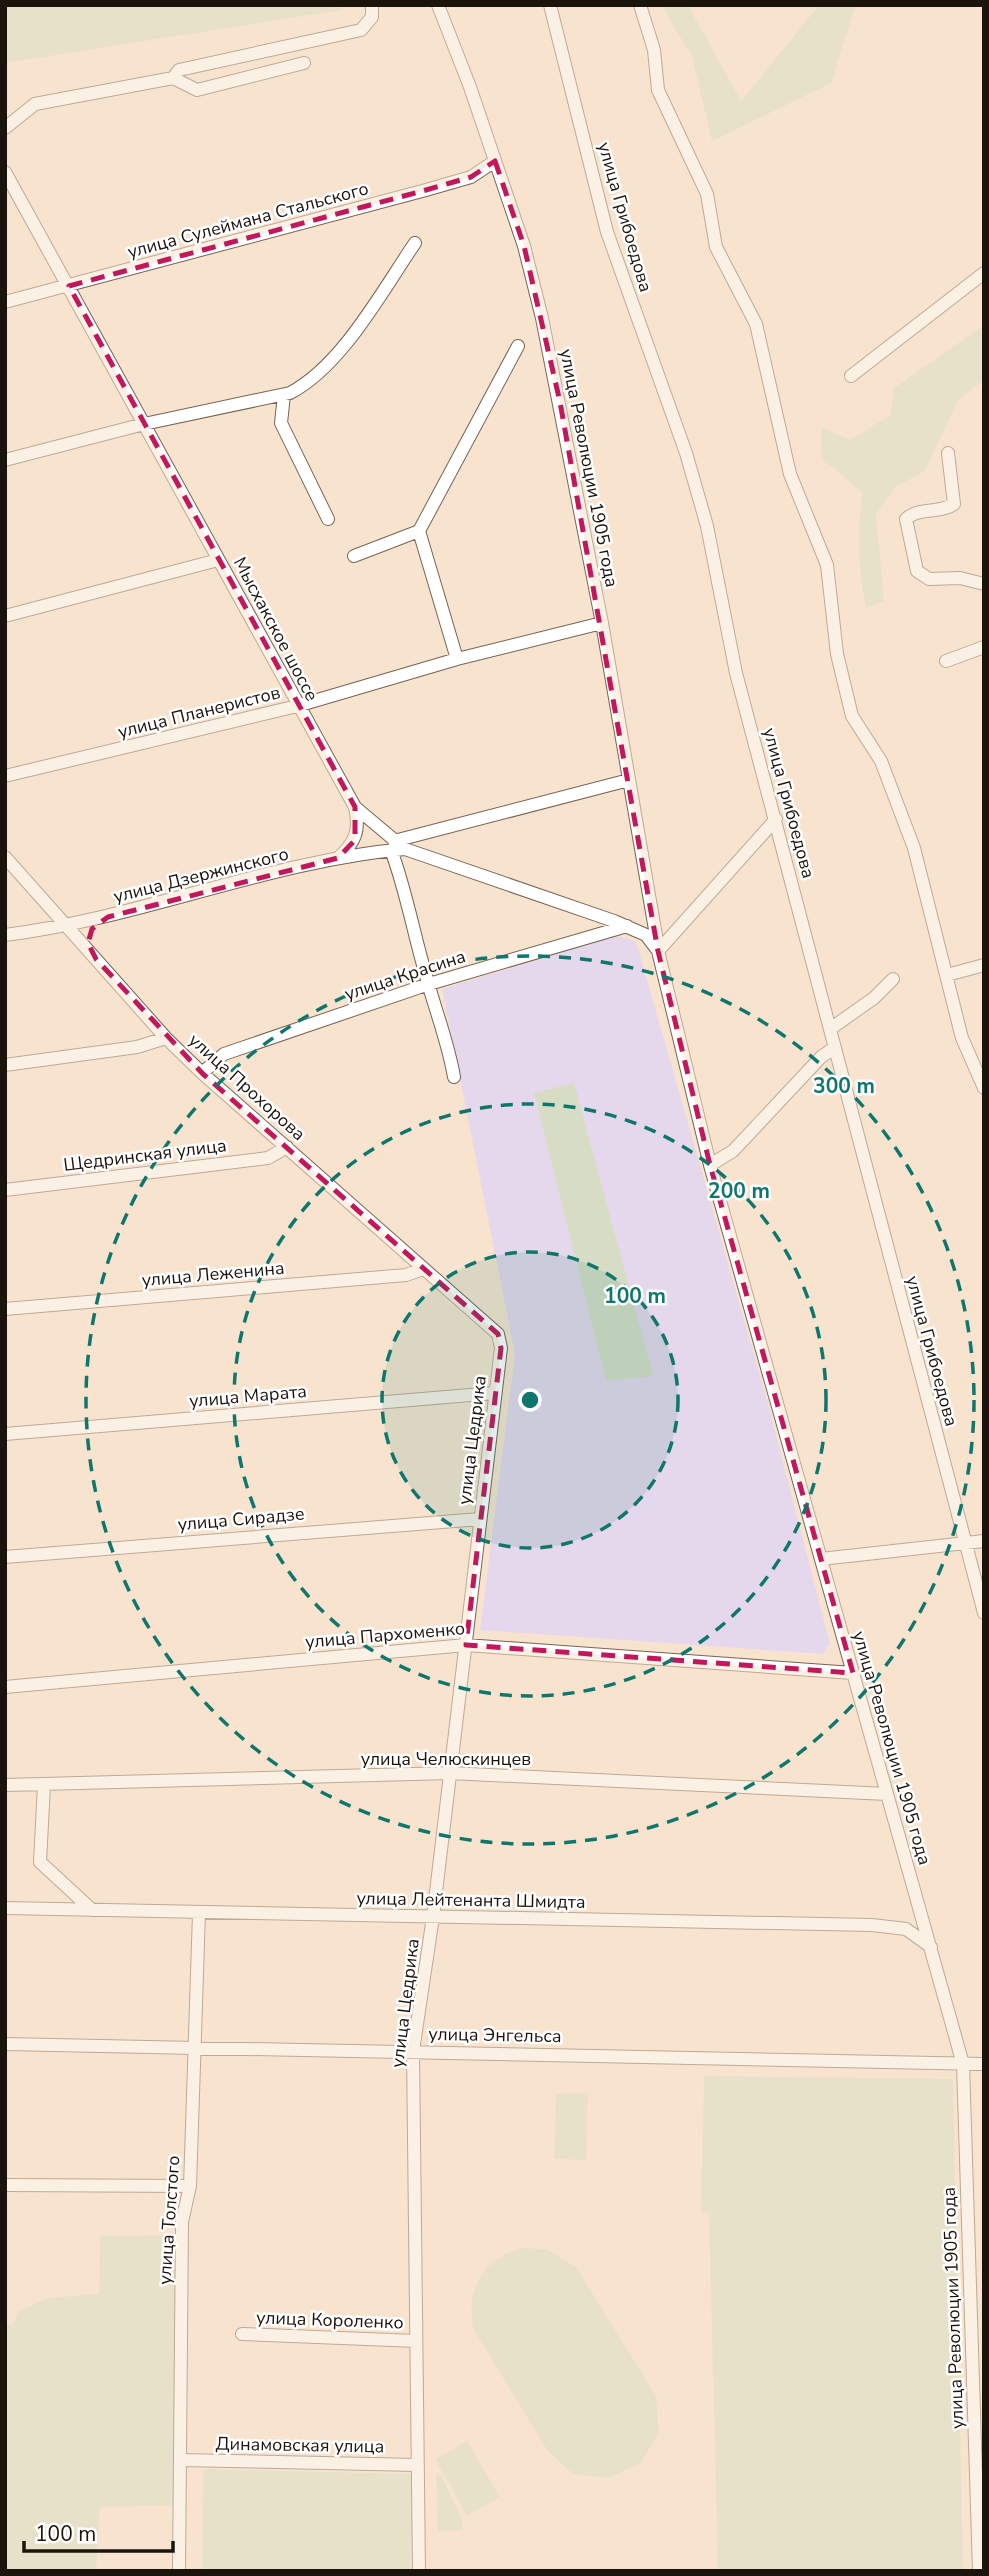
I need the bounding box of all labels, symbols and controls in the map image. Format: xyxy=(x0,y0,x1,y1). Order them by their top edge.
street label: улица Грибоедова xyxy=(592,139,658,295)
street label: улица Сулеймана Стальского xyxy=(125,176,371,264)
street label: улица Революции 1905 года xyxy=(554,347,624,589)
street label: Мысхакское шоссе xyxy=(228,553,324,705)
street label: улица Планеристов xyxy=(115,680,283,744)
street label: улица Грибоедова xyxy=(757,725,821,881)
street label: улица Дзержинского xyxy=(111,842,291,908)
street label: улица Красина xyxy=(341,944,469,1006)
street label: улица Прохорова xyxy=(184,1028,310,1146)
text: 300 m xyxy=(813,1072,875,1100)
street label: Щедринская улица xyxy=(62,1133,228,1177)
text: 200 m xyxy=(708,1177,770,1205)
street label: улица Леженина xyxy=(141,1256,285,1292)
street label: улица Грибоедова xyxy=(900,1273,964,1429)
text: 100 m xyxy=(604,1282,666,1310)
street label: улица Цедрика xyxy=(452,1374,492,1506)
street label: улица Марата xyxy=(188,1379,308,1413)
centre of rings xyxy=(518,1388,542,1412)
street label: улица Сирадзе xyxy=(177,1502,305,1536)
street label: улица Пархоменко xyxy=(304,1616,466,1654)
street label: улица Революции 1905 года xyxy=(847,1628,937,1868)
street label: улица Челюскинцев xyxy=(361,1747,531,1771)
street label: улица Лейтенанта Шмидта xyxy=(356,1886,586,1914)
street label: улица Цедрика xyxy=(385,1937,425,2069)
street label: улица Энгельса xyxy=(428,2022,562,2048)
street label: улица Толстого xyxy=(153,2155,185,2285)
street label: улица Революции 1905 года xyxy=(937,2186,969,2430)
street label: улица Короленко xyxy=(256,2305,404,2335)
street label: Динамовская улица xyxy=(215,2432,385,2458)
scale bar xyxy=(24,2510,173,2554)
text: 100 m xyxy=(35,2520,96,2548)

